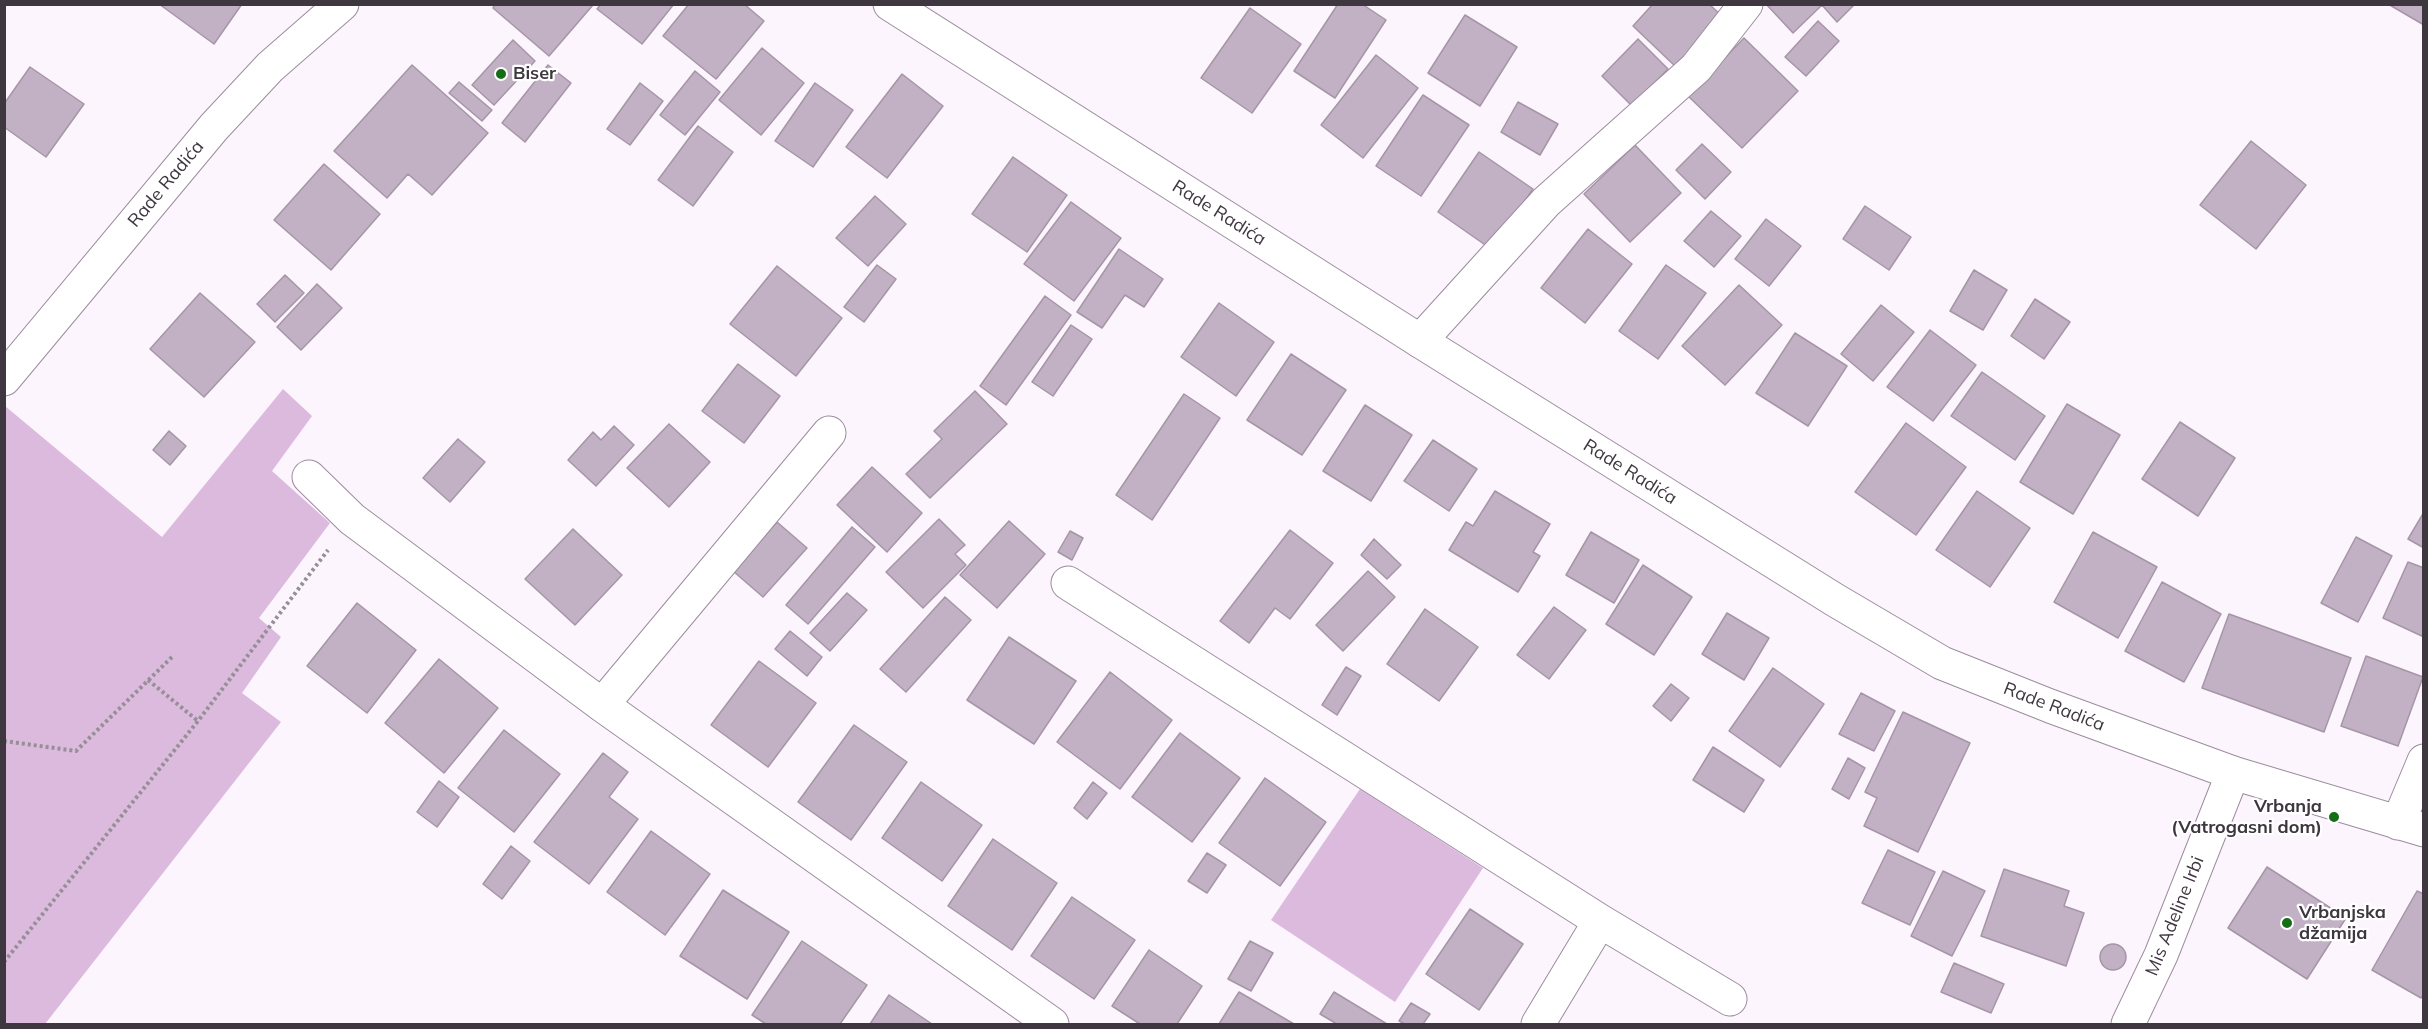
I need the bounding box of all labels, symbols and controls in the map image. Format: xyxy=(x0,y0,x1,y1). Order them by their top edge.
place label: Biser xyxy=(513,63,556,85)
marker: Biser xyxy=(494,67,508,81)
street label: Rade Radića xyxy=(124,136,208,232)
street label: Rade Radića xyxy=(1168,176,1270,250)
street label: Rade Radića xyxy=(1579,435,1681,509)
street label: Rade Radića xyxy=(2000,678,2108,736)
place label: Vrbanja (Vatrogasni dom) xyxy=(2171,796,2322,838)
marker: Vrbanja (Vatrogasni dom) xyxy=(2327,810,2341,824)
street label: Mis Adeline Irbi xyxy=(2141,853,2209,979)
place label: Vrbanjska džamija xyxy=(2299,902,2386,944)
marker: Vrbanjska džamija xyxy=(2280,916,2294,930)

